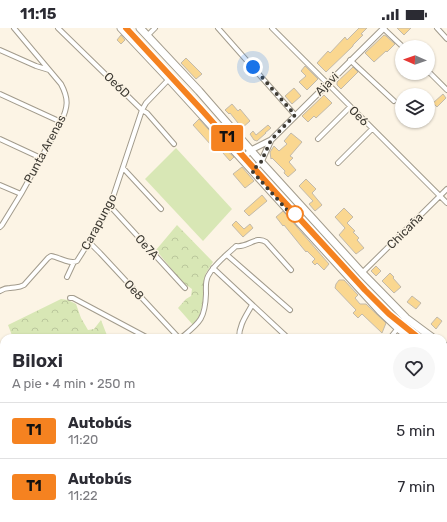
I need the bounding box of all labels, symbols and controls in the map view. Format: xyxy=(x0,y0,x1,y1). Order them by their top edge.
text: 11:15 xyxy=(20,5,56,23)
north arrow xyxy=(395,40,435,80)
map controls xyxy=(395,40,435,128)
your location xyxy=(243,57,263,77)
street label: Oe6D xyxy=(101,69,133,101)
street label: Ajavi xyxy=(312,69,342,99)
button: layers xyxy=(395,88,435,128)
street label: Oe6 xyxy=(346,103,372,129)
street label: Punta Arenas xyxy=(21,112,69,186)
line badge: T1 xyxy=(209,125,245,151)
text: T1 xyxy=(219,129,235,146)
street label: Carapungo xyxy=(78,192,120,252)
unlabelled marker xyxy=(286,205,304,223)
street label: Chicaña xyxy=(384,210,426,252)
street label: Oe7A xyxy=(132,232,162,262)
street label: Oe8 xyxy=(121,277,147,303)
button: heart xyxy=(393,347,435,389)
text: Biloxi xyxy=(12,349,63,372)
text: A pie · 4 min · 250 m xyxy=(12,376,135,391)
text: Autobús xyxy=(68,414,132,432)
text: T1 xyxy=(26,422,42,439)
text: 5 min xyxy=(396,422,435,440)
text: 11:20 xyxy=(68,432,98,447)
text: Autobús xyxy=(68,470,132,488)
text: T1 xyxy=(26,478,42,495)
text: 7 min xyxy=(398,478,435,496)
text: 11:22 xyxy=(68,488,98,503)

